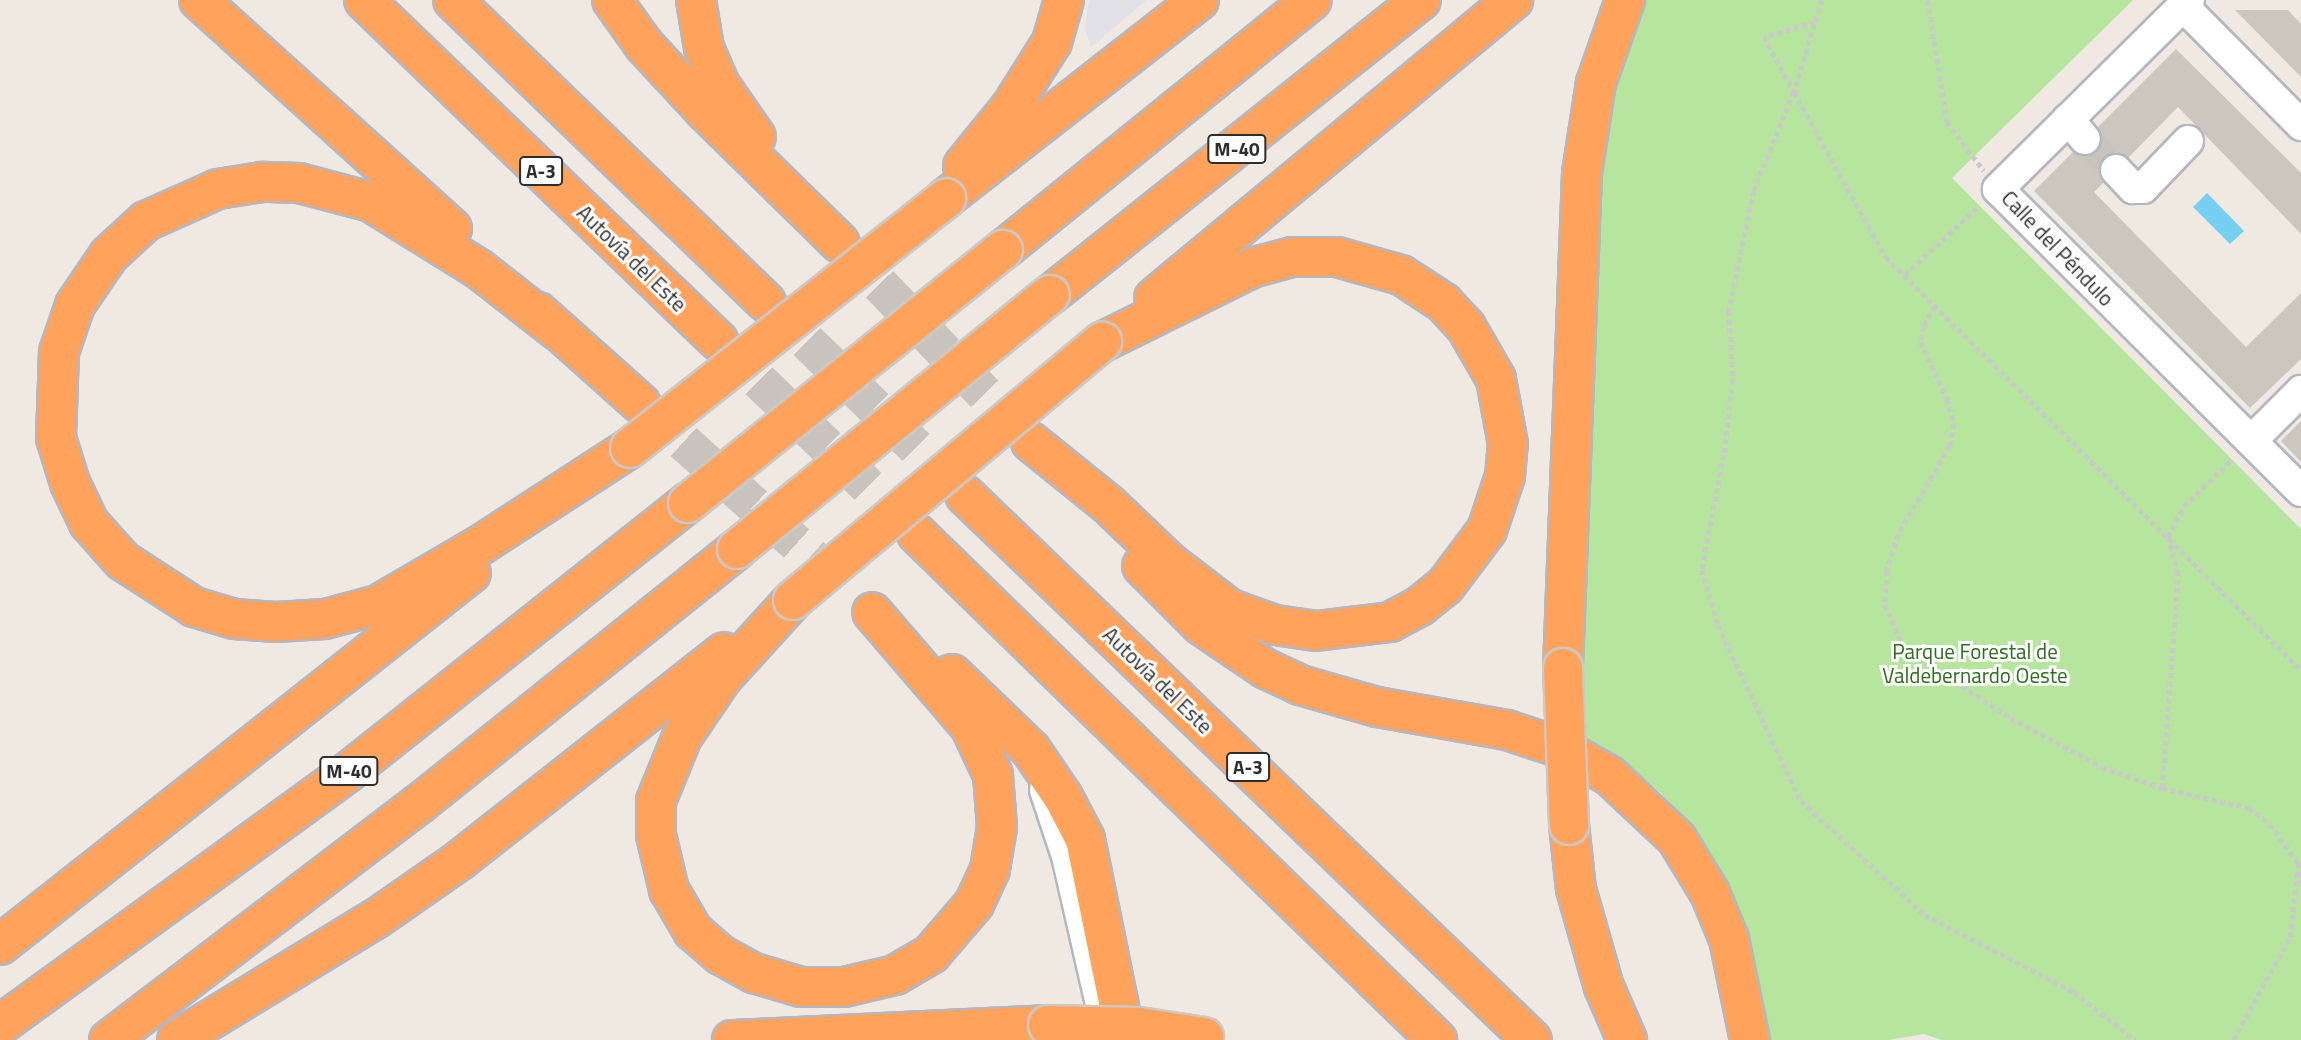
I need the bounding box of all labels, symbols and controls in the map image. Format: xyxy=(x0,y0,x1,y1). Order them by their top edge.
road number: M-40 xyxy=(1207,134,1267,164)
road number: A-3 xyxy=(518,155,564,186)
street label: Calle del Péndulo xyxy=(1997,185,2119,311)
street label: Autovía del Este xyxy=(572,200,692,316)
street label: Autovía del Este xyxy=(1098,622,1218,738)
park label: Parque Forestal de Valdebernardo Oeste xyxy=(1882,638,2068,688)
road number: A-3 xyxy=(1225,752,1271,782)
road number: M-40 xyxy=(319,756,379,786)

